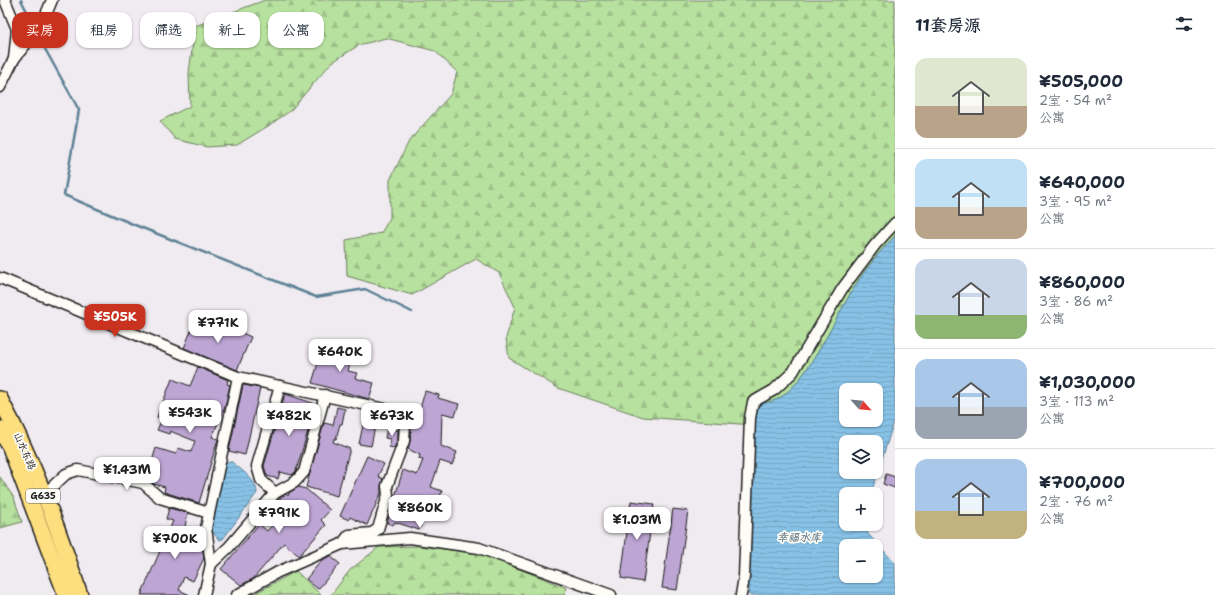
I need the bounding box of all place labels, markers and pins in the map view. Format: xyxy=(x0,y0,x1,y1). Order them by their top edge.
pin: ¥505K xyxy=(87,304,143,338)
pin: ¥771K xyxy=(190,310,246,344)
pin: ¥640K xyxy=(312,339,368,373)
pin: ¥543K xyxy=(162,400,218,434)
pin: ¥482K xyxy=(261,403,317,437)
pin: ¥673K xyxy=(364,403,420,437)
pin: ¥1.43M xyxy=(94,457,160,491)
pin: ¥860K xyxy=(392,495,448,529)
pin: ¥791K xyxy=(251,500,307,534)
pin: ¥1.03M xyxy=(604,507,670,541)
pin: ¥700K xyxy=(147,526,203,560)

